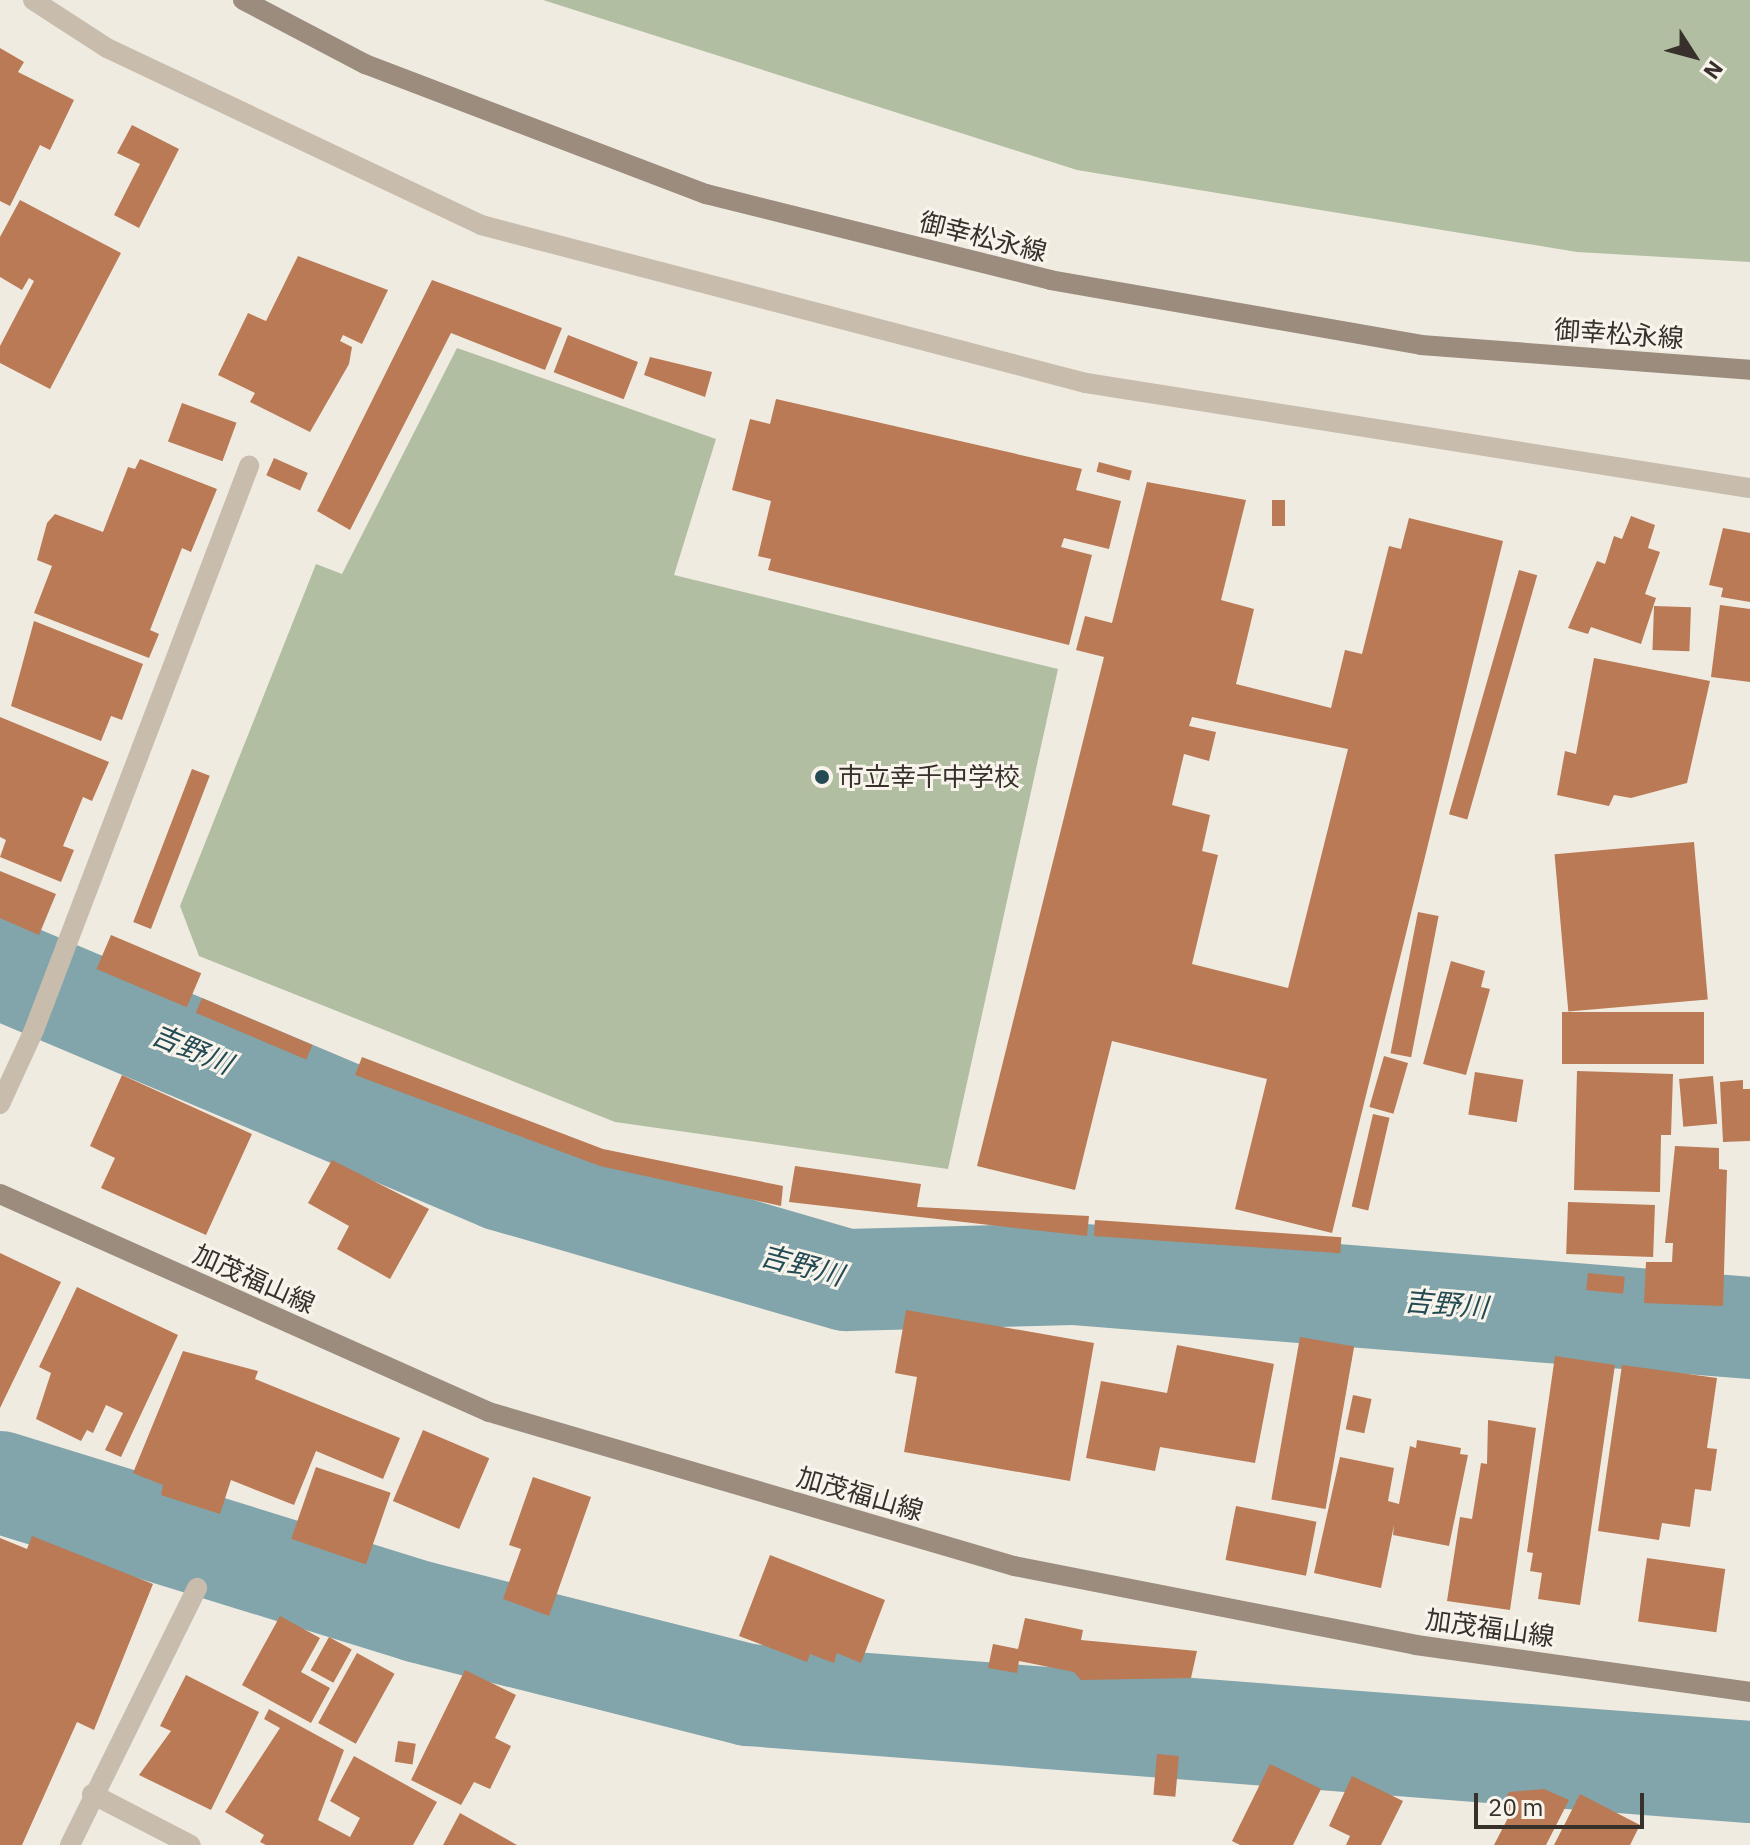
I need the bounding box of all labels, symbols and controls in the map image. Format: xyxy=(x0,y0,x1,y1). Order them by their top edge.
north arrow xyxy=(1654,16,1734,96)
text: N xyxy=(1697,55,1730,85)
street label: 御幸松永線 xyxy=(916,206,1050,268)
street label: 御幸松永線 xyxy=(1553,314,1685,354)
place label: 市立幸千中学校 xyxy=(838,761,1020,793)
marker: 市立幸千中学校 xyxy=(813,768,831,786)
water label: 吉野川 xyxy=(147,1017,237,1081)
street label: 加茂福山線 xyxy=(188,1238,320,1320)
water label: 吉野川 xyxy=(757,1238,847,1292)
water label: 吉野川 xyxy=(1403,1284,1489,1324)
street label: 加茂福山線 xyxy=(793,1461,927,1527)
street label: 加茂福山線 xyxy=(1423,1604,1557,1652)
scale bar xyxy=(1478,1777,1648,1827)
text: 20 m xyxy=(1488,1791,1543,1823)

